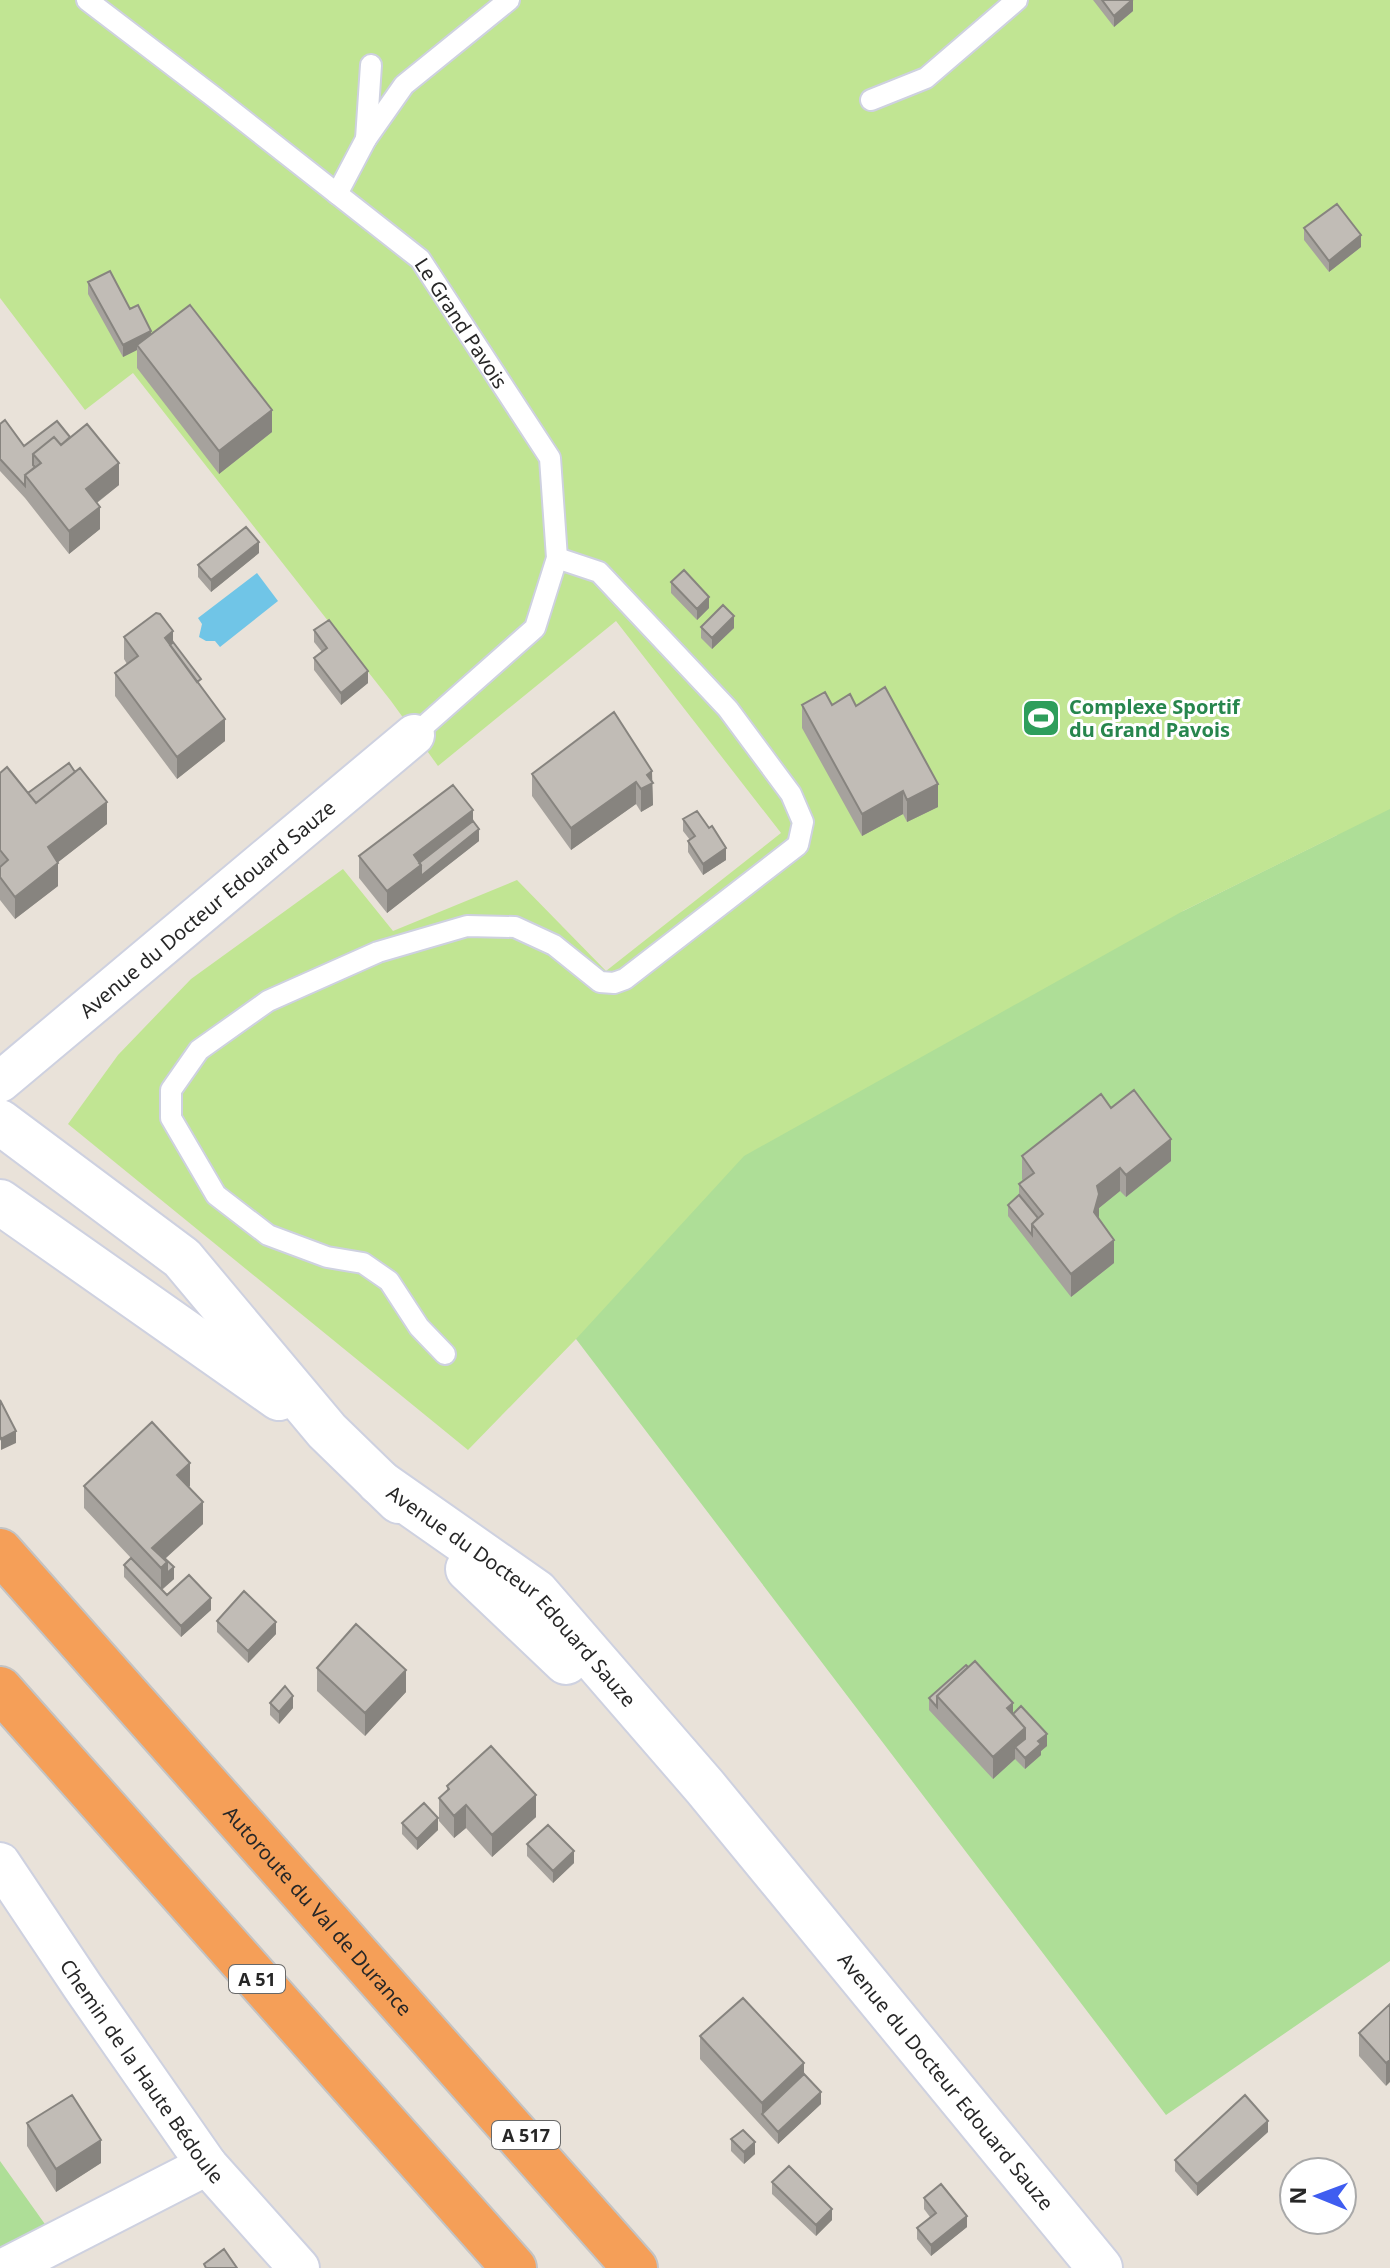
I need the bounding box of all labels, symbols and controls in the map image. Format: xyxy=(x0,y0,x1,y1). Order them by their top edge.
street label: Le Grand Pavois xyxy=(409,252,514,393)
place label: Complexe Sportif du Grand Pavois xyxy=(1069,693,1241,743)
sports icon: Complexe Sportif du Grand Pavois xyxy=(1020,697,1062,739)
street label: Avenue du Docteur Edouard Sauze xyxy=(73,794,340,1024)
street label: Avenue du Docteur Edouard Sauze xyxy=(382,1478,643,1712)
street label: Autoroute du Val de Durance xyxy=(218,1800,418,2021)
street label: Avenue du Docteur Edouard Sauze xyxy=(832,1946,1060,2215)
street label: Chemin de la Haute Bédoule xyxy=(54,1954,230,2189)
road number: A 51 xyxy=(229,1965,285,1993)
road number: A 517 xyxy=(492,2121,560,2149)
north arrow xyxy=(1278,2156,1358,2236)
text: N xyxy=(1282,2186,1312,2205)

